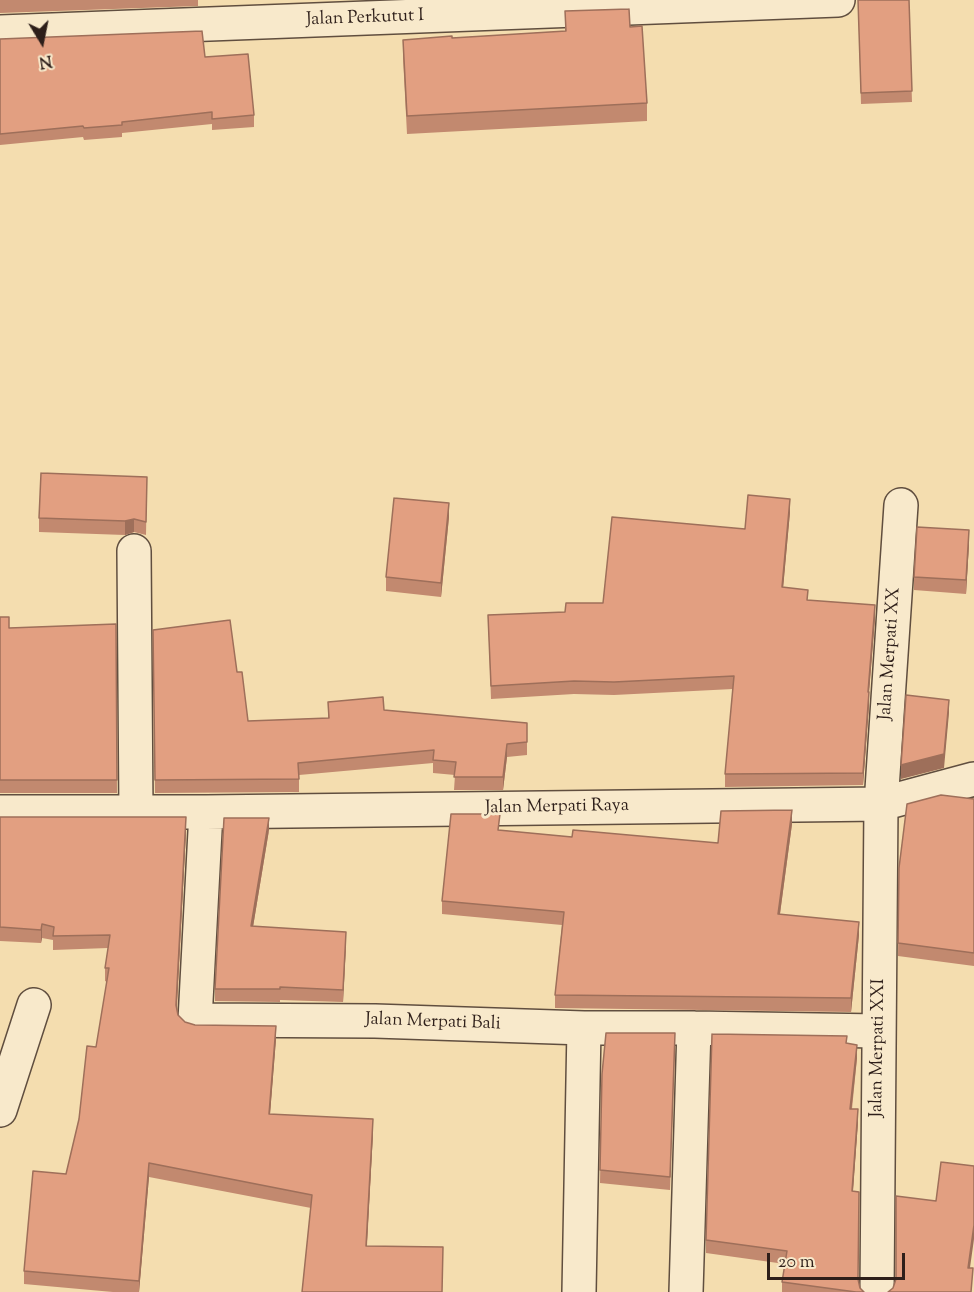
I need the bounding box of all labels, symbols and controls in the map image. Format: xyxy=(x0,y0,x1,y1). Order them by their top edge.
street label: Jalan Perkutut I xyxy=(306,6,424,32)
north arrow xyxy=(12,12,72,72)
text: N xyxy=(37,48,54,73)
street label: Jalan Merpati XX xyxy=(876,587,906,721)
street label: Jalan Merpati Raya xyxy=(485,796,629,820)
street label: Jalan Merpati XXI xyxy=(867,978,891,1118)
street label: Jalan Merpati Bali xyxy=(365,1010,501,1036)
scale bar xyxy=(770,1241,908,1279)
text: 20 m xyxy=(778,1250,815,1276)

